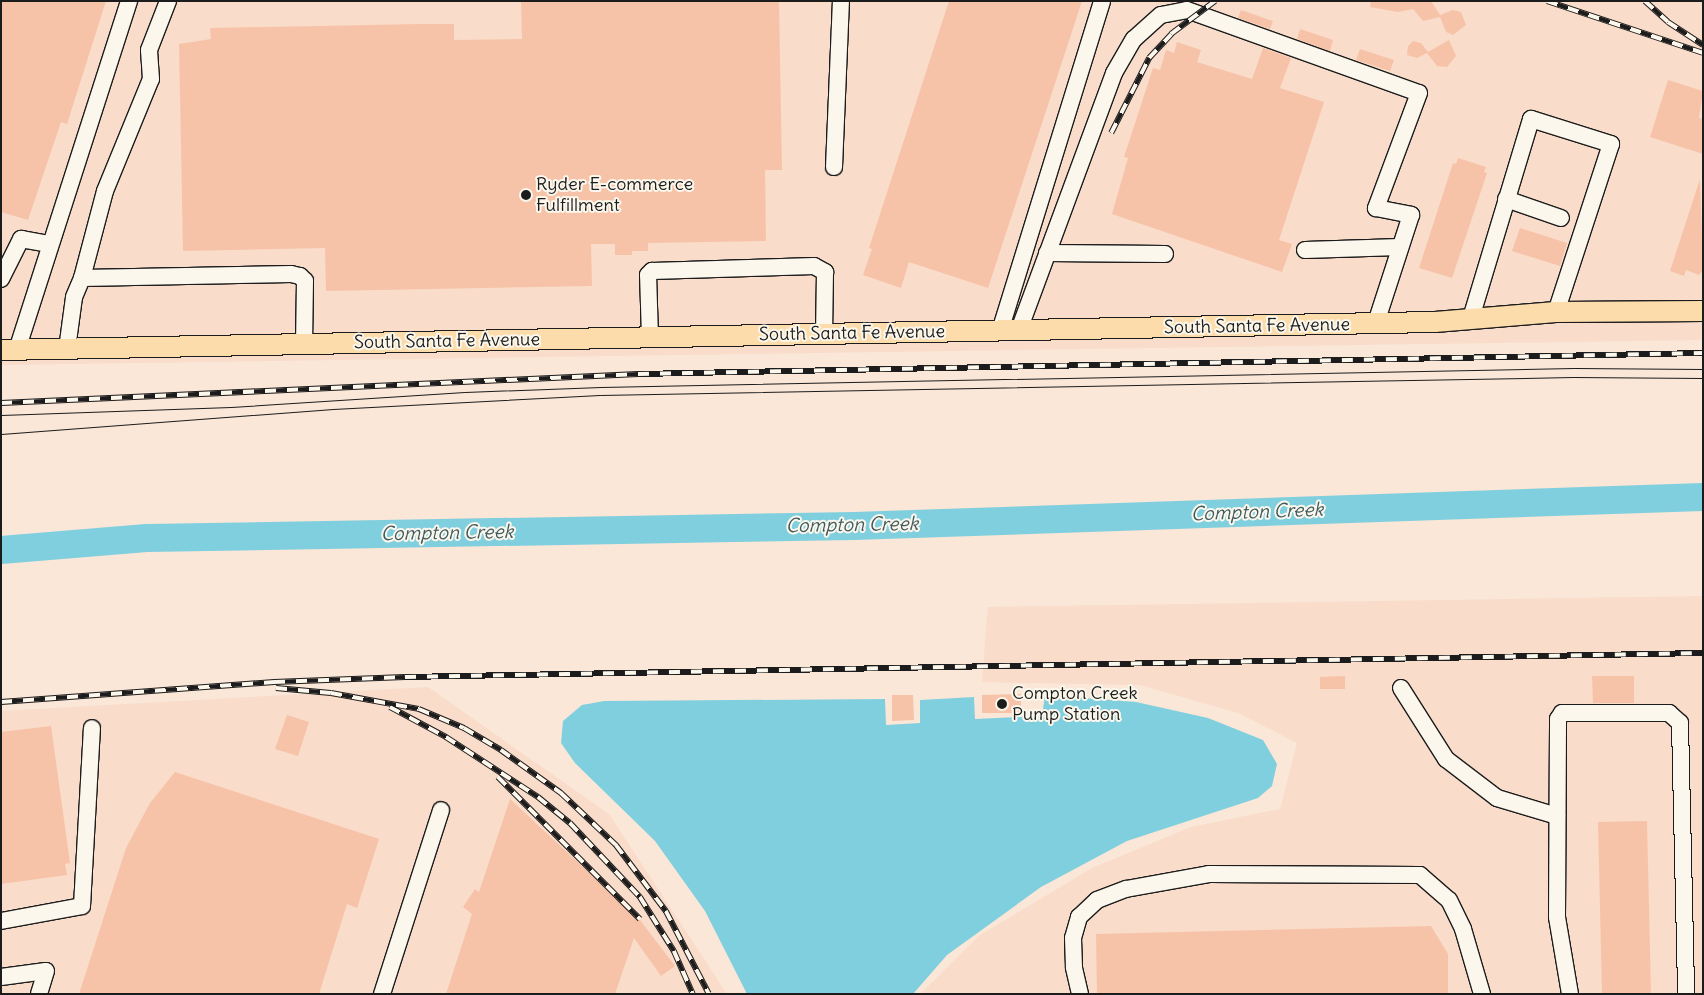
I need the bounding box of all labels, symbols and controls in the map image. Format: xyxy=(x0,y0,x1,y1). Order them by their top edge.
place label: Ryder E-commerce Fulfillment xyxy=(536,174,693,216)
marker: Ryder E-commerce Fulfillment xyxy=(520,189,532,201)
street label: South Santa Fe Avenue xyxy=(1164,314,1350,338)
street label: South Santa Fe Avenue xyxy=(759,321,945,345)
street label: South Santa Fe Avenue xyxy=(354,329,540,353)
water label: Compton Creek xyxy=(1190,498,1324,526)
water label: Compton Creek xyxy=(785,512,919,538)
water label: Compton Creek xyxy=(380,520,514,546)
place label: Compton Creek Pump Station xyxy=(1012,683,1138,726)
marker: Compton Creek Pump Station xyxy=(996,698,1008,710)

